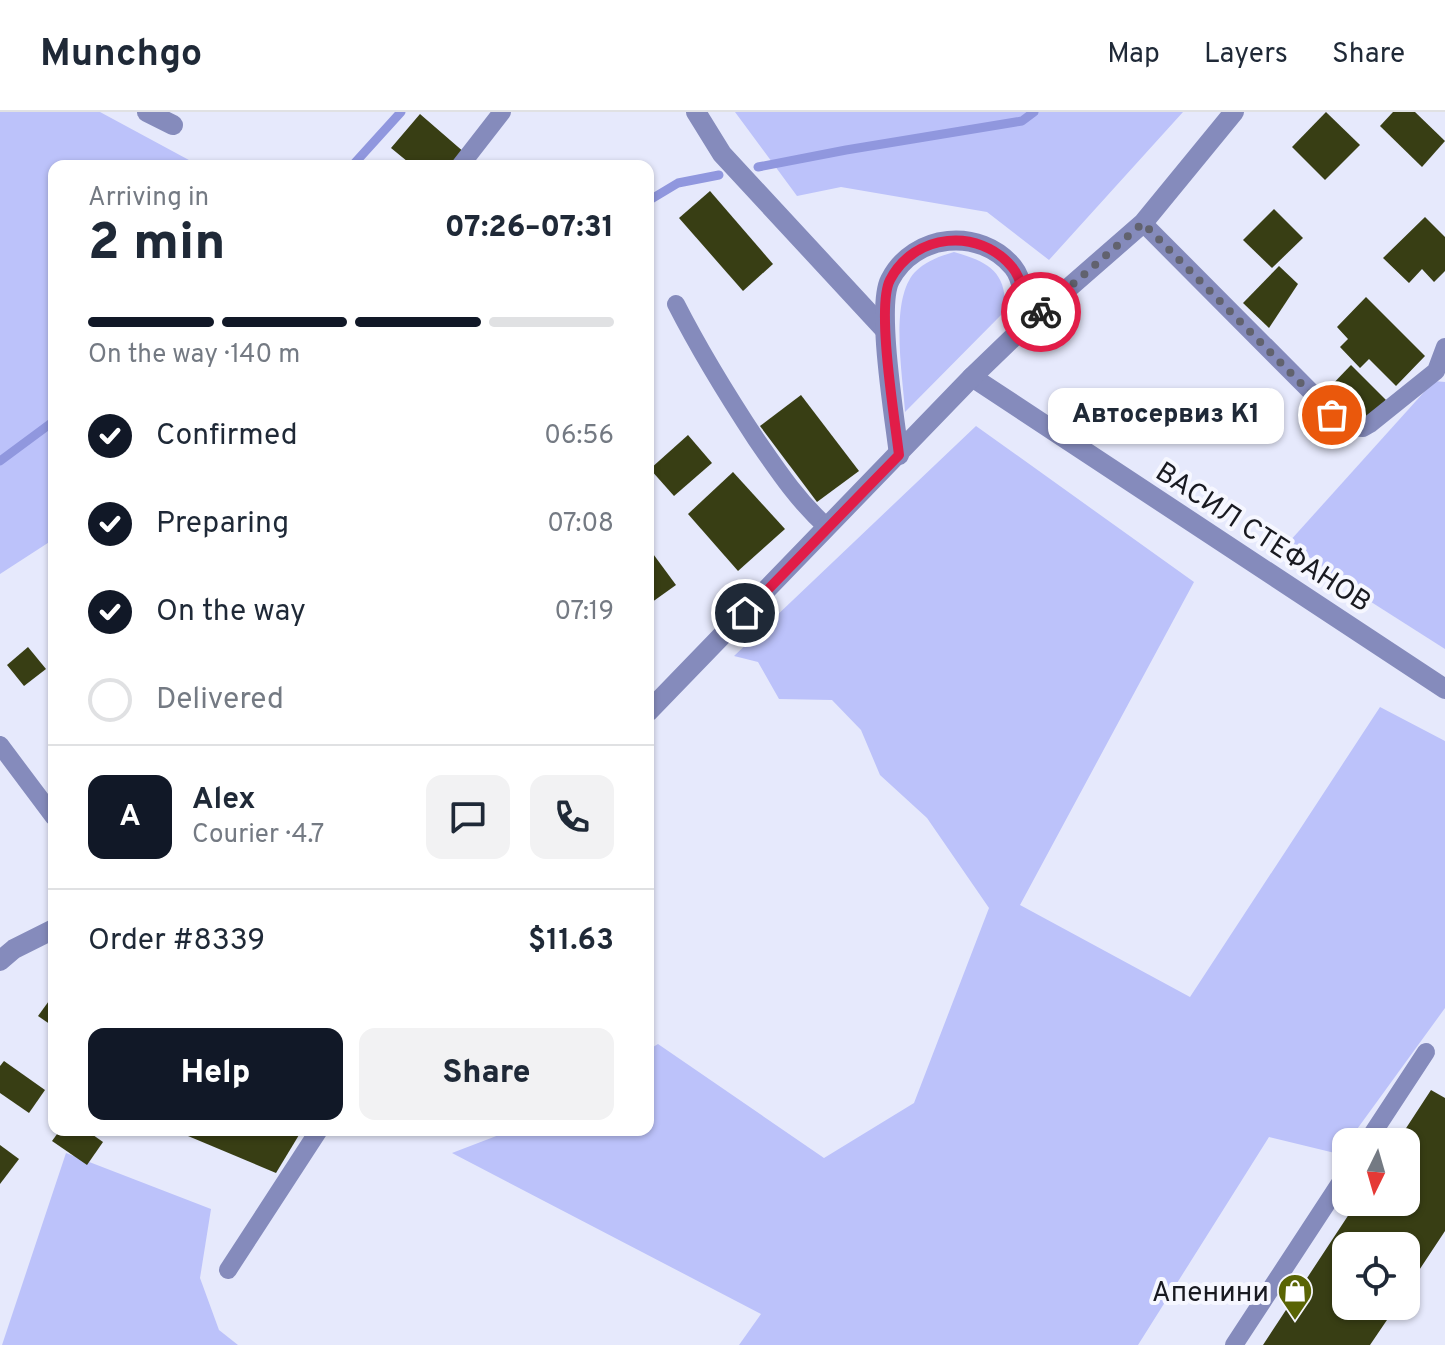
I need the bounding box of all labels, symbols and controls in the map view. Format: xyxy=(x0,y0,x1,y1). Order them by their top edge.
text: Munchgo xyxy=(40,31,202,80)
text: Map xyxy=(1107,37,1160,73)
text: Layers xyxy=(1204,37,1288,73)
text: Share xyxy=(1332,37,1405,73)
text: Arriving in xyxy=(88,182,209,215)
text: 07:26–07:31 xyxy=(445,210,614,247)
text: 2 min xyxy=(88,212,226,278)
courier xyxy=(1001,272,1081,352)
icon: bike xyxy=(1019,290,1063,334)
text: On the way · 140 m xyxy=(88,339,300,372)
pin xyxy=(1298,381,1366,449)
callout: Автосервиз К1 xyxy=(1048,387,1284,443)
icon: bag xyxy=(1310,393,1354,437)
text: Автосервиз К1 xyxy=(1072,399,1260,432)
icon: check xyxy=(88,414,132,458)
text: Confirmed xyxy=(156,418,298,455)
text: 06:56 xyxy=(544,420,614,453)
street label: ВАСИЛ СТЕФАНОВ xyxy=(1148,455,1377,622)
icon: check xyxy=(88,502,132,546)
text: Preparing xyxy=(156,506,289,543)
text: 07:08 xyxy=(547,508,614,541)
pin xyxy=(711,579,779,647)
icon: check xyxy=(88,590,132,634)
icon: home xyxy=(723,591,767,635)
text: On the way xyxy=(156,594,306,631)
text: 07:19 xyxy=(554,596,614,629)
text: Delivered xyxy=(156,682,284,719)
button: chat xyxy=(426,775,510,859)
button: phone xyxy=(530,775,614,859)
text: Alex xyxy=(192,782,256,819)
text: A xyxy=(119,799,141,836)
text: Courier · 4.7 xyxy=(192,819,324,852)
text: Order #8339 xyxy=(88,923,265,960)
text: $11.63 xyxy=(528,923,614,960)
button: Help xyxy=(88,1028,343,1120)
button: Share xyxy=(359,1028,614,1120)
north arrow xyxy=(1332,1128,1420,1216)
map controls xyxy=(1332,1128,1420,1320)
button: locate xyxy=(1332,1232,1420,1320)
shop icon: Апенини xyxy=(1276,1272,1314,1322)
place label: Апенини xyxy=(1152,1276,1269,1312)

